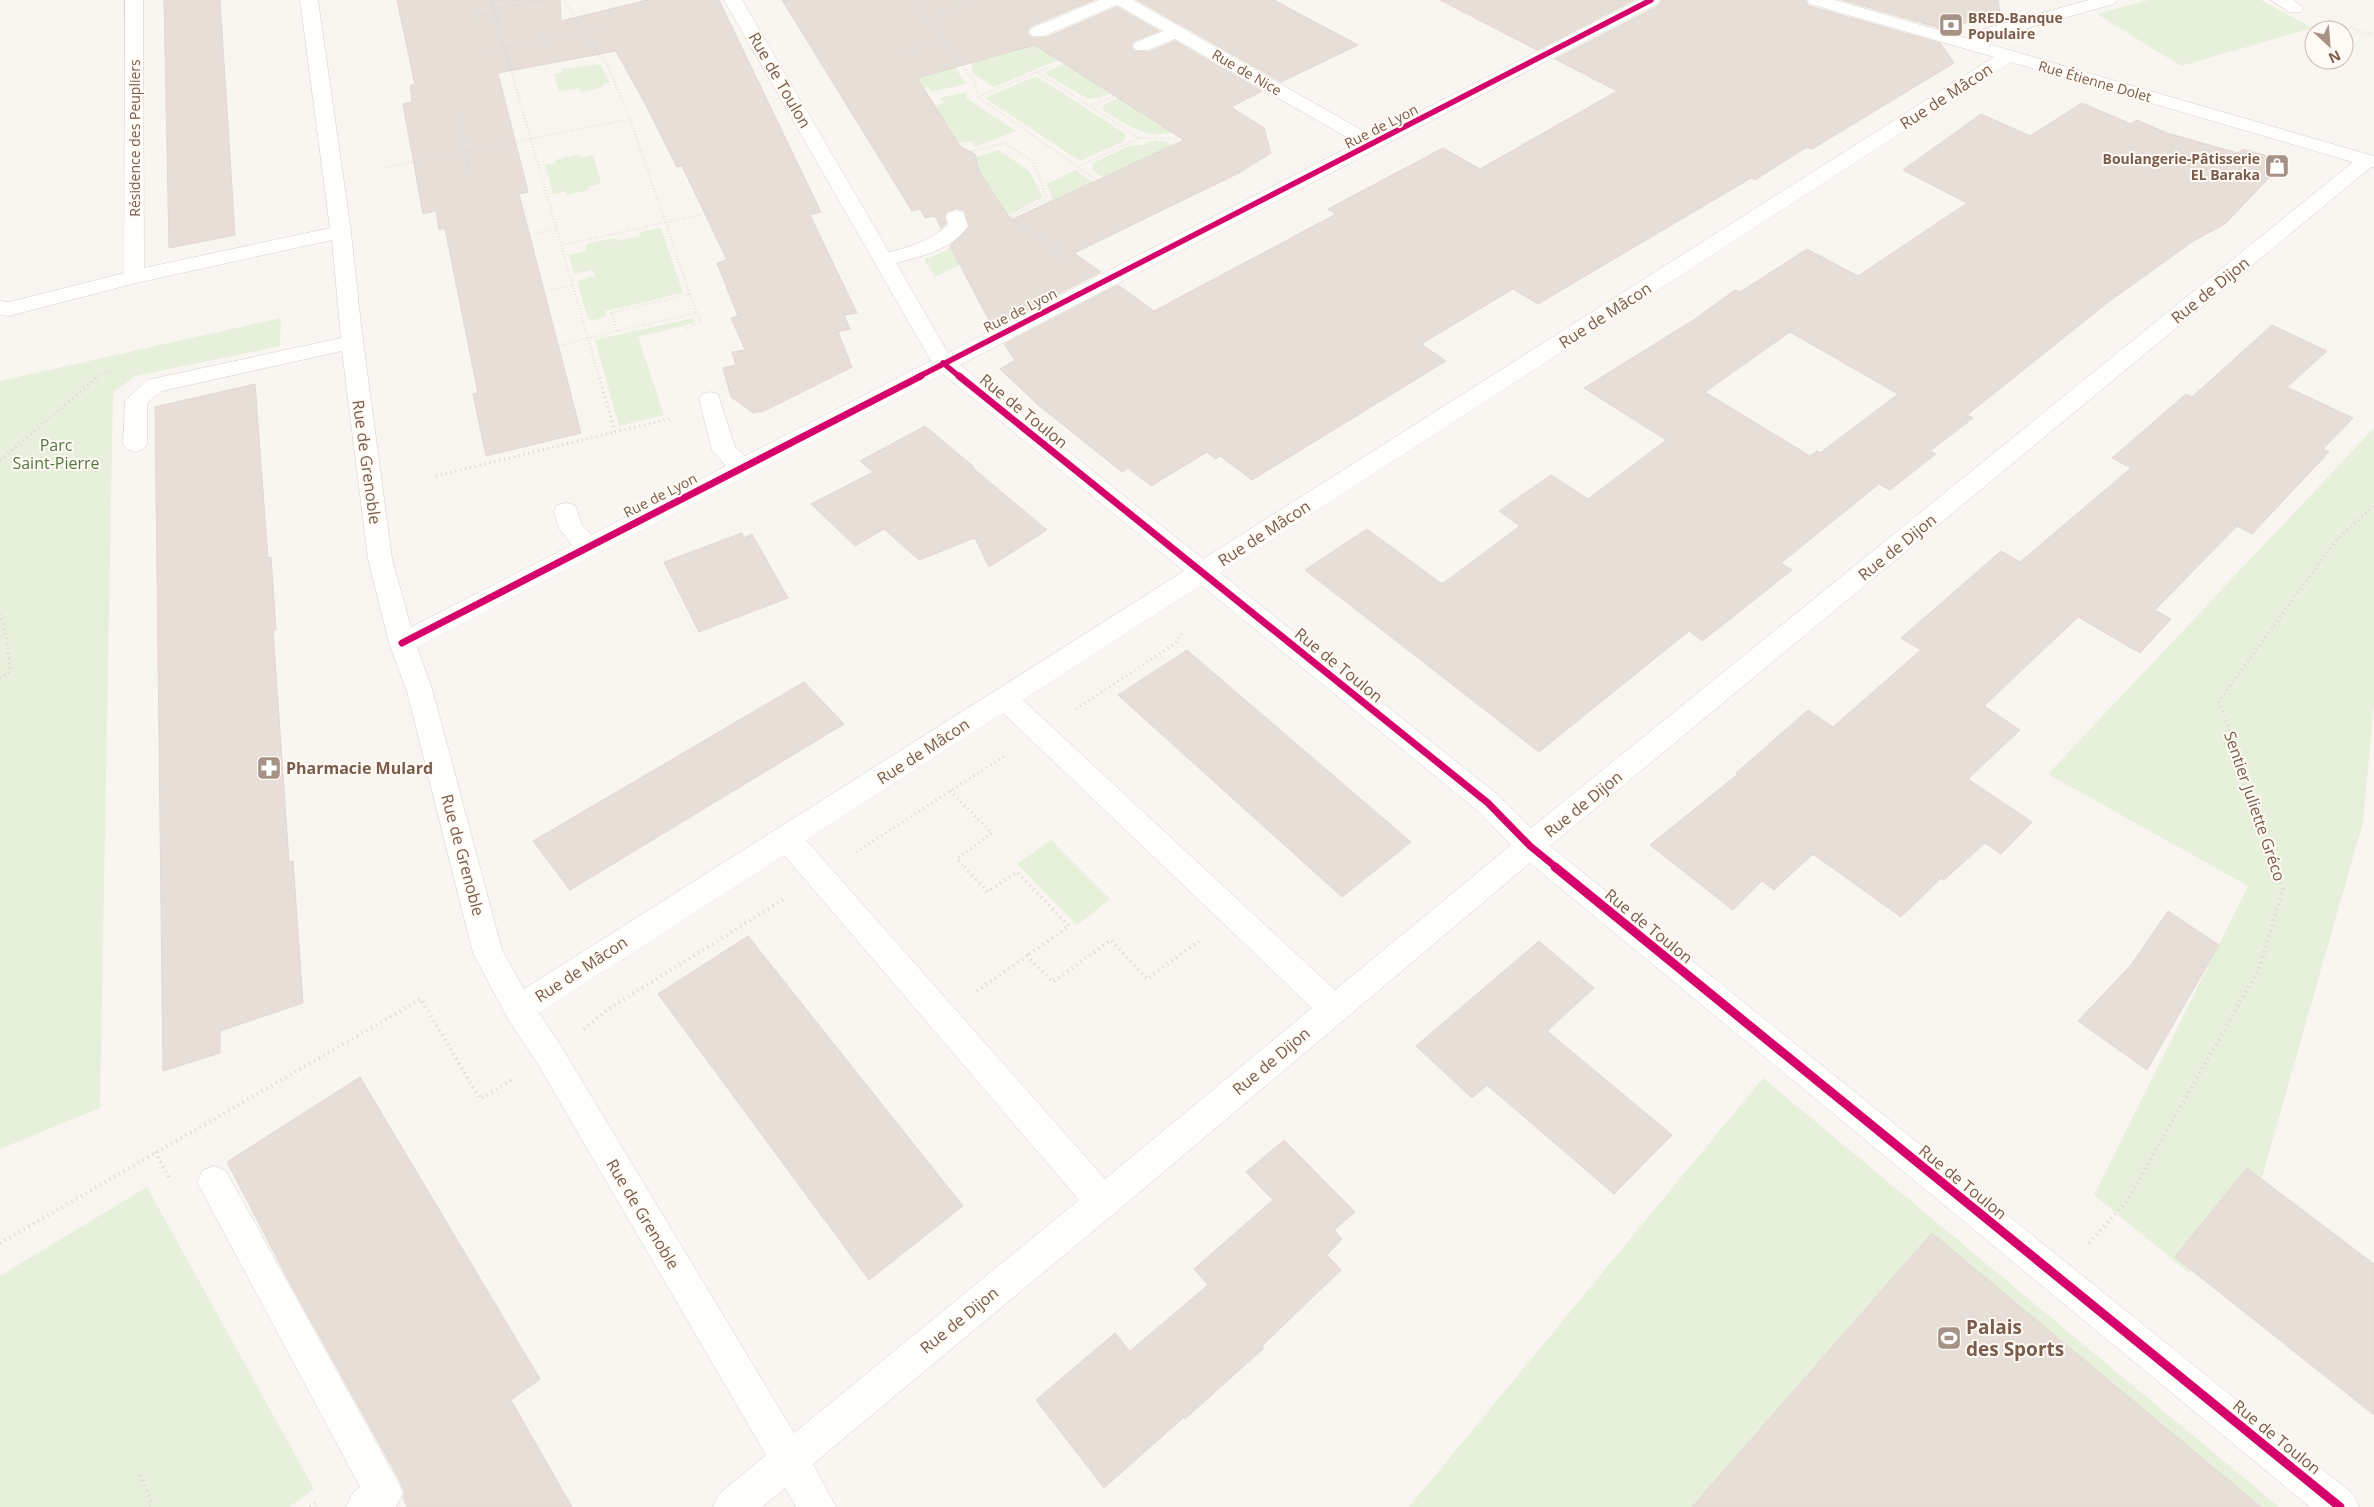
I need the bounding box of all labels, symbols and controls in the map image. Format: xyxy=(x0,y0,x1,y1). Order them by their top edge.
place label: BRED-Banque Populaire xyxy=(1968,8,2063,43)
bank icon: BRED-Banque Populaire xyxy=(1938,12,1964,38)
north arrow xyxy=(2304,20,2354,70)
street label: Rue de Toulon xyxy=(744,28,816,132)
street label: Rue de Nice xyxy=(1209,44,1285,100)
text: N xyxy=(2326,46,2344,68)
street label: Rue Étienne Dolet xyxy=(2036,56,2154,106)
street label: Rue de Mâcon xyxy=(1896,58,1996,134)
street label: Résidence des Peupliers xyxy=(125,59,144,217)
street label: Rue de Lyon xyxy=(1341,99,1421,153)
place label: Boulangerie-Pâtisserie EL Baraka xyxy=(2103,149,2260,184)
shop icon: Boulangerie-Pâtisserie EL Baraka xyxy=(2264,153,2290,179)
street label: Rue de Dijon xyxy=(2166,252,2254,328)
street label: Rue de Mâcon xyxy=(1555,277,1655,353)
street label: Rue de Lyon xyxy=(980,283,1060,337)
street label: Rue de Toulon xyxy=(975,369,1073,453)
street label: Rue de Grenoble xyxy=(347,398,387,526)
park label: Parc Saint-Pierre xyxy=(12,434,100,474)
street label: Rue de Lyon xyxy=(620,468,700,522)
street label: Rue de Mâcon xyxy=(1214,495,1314,571)
street label: Rue de Dijon xyxy=(1853,509,1941,585)
street label: Rue de Toulon xyxy=(1290,623,1388,707)
street label: Rue de Mâcon xyxy=(873,713,973,789)
street label: Sentier Juliette Gréco xyxy=(2219,728,2291,884)
pharmacy icon: Pharmacie Mulard xyxy=(256,755,282,781)
place label: Pharmacie Mulard xyxy=(286,757,433,779)
street label: Rue de Dijon xyxy=(1539,766,1627,842)
street label: Rue de Grenoble xyxy=(436,792,490,918)
street label: Rue de Toulon xyxy=(1600,884,1698,968)
street label: Rue de Mâcon xyxy=(531,931,631,1007)
street label: Rue de Dijon xyxy=(1228,1022,1314,1100)
street label: Rue de Toulon xyxy=(1914,1140,2012,1224)
street label: Rue de Grenoble xyxy=(601,1155,685,1273)
street label: Rue de Dijon xyxy=(915,1282,1003,1358)
place label: Palais des Sports xyxy=(1966,1314,2064,1362)
sports icon: Palais des Sports xyxy=(1936,1325,1962,1351)
street label: Rue de Toulon xyxy=(2228,1395,2326,1479)

